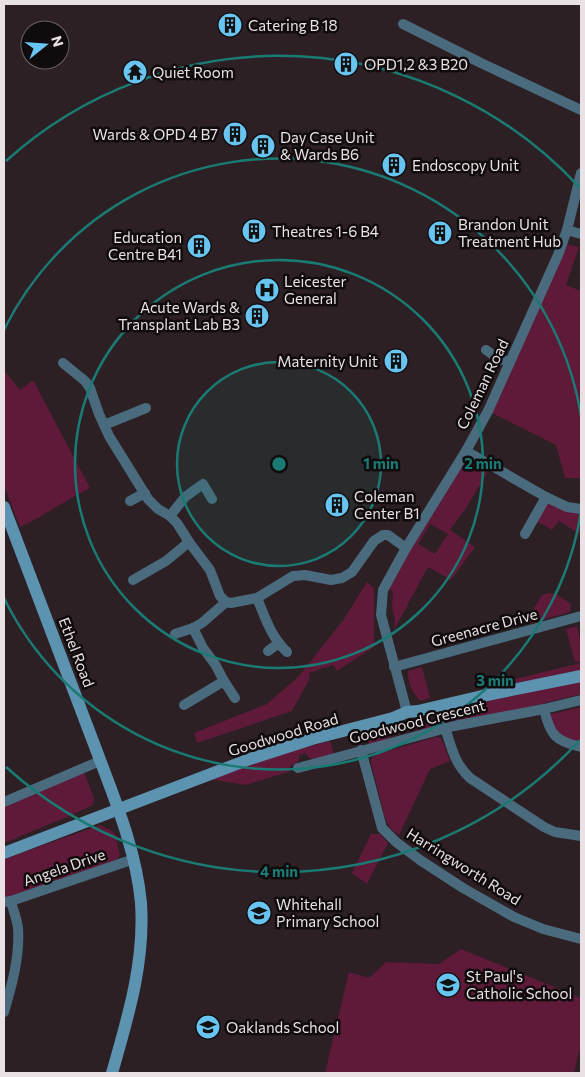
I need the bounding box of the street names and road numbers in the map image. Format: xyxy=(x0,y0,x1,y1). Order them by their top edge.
street label: Coleman Road xyxy=(452,336,512,432)
street label: Greenacre Drive xyxy=(429,604,539,650)
street label: Ethel Road xyxy=(55,615,99,689)
street label: Goodwood Crescent xyxy=(347,695,487,747)
street label: Goodwood Road xyxy=(226,709,340,759)
street label: Harringworth Road xyxy=(404,824,524,908)
street label: Angela Drive xyxy=(21,845,107,889)

